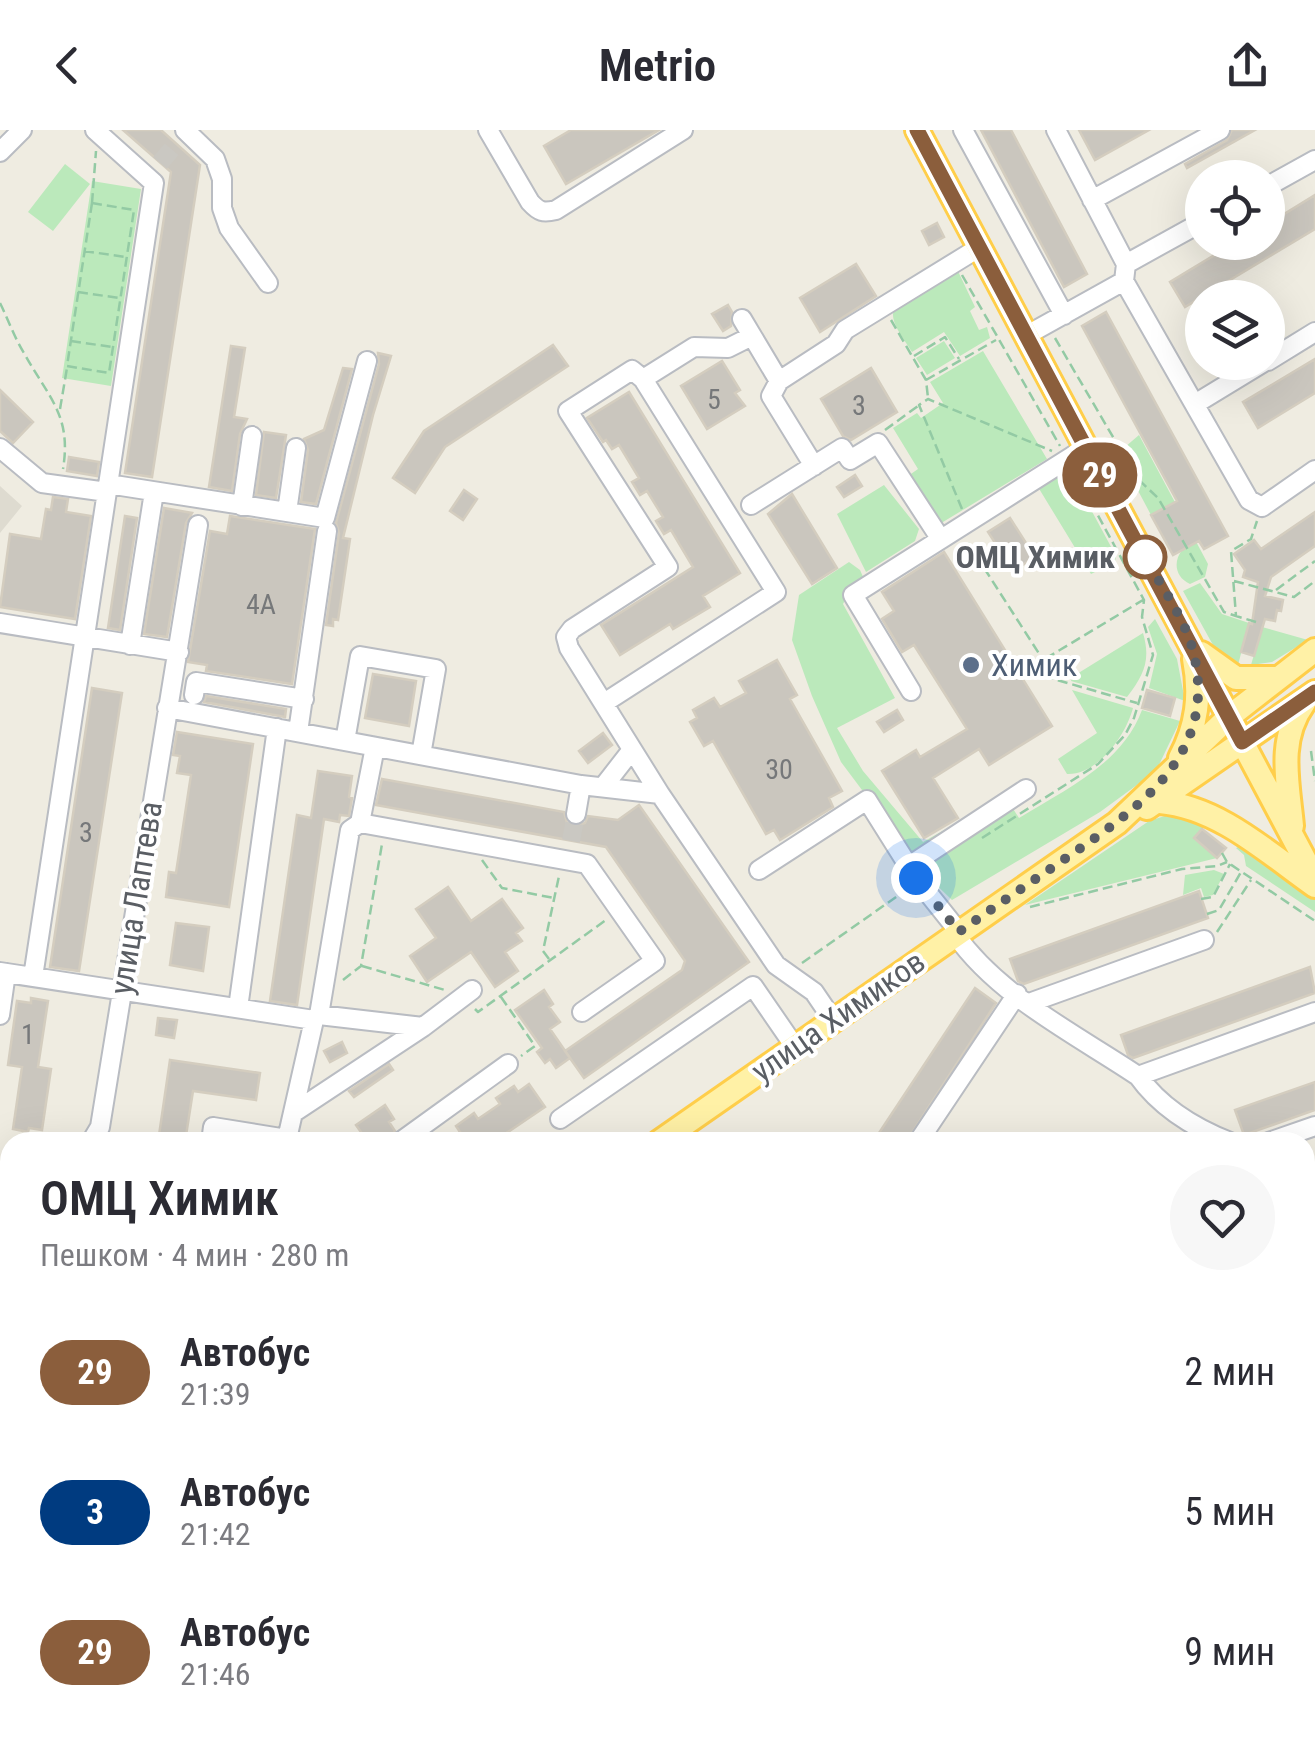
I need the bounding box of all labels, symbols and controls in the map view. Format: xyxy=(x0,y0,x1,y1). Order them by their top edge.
icon: back xyxy=(40,38,95,93)
icon: share xyxy=(1220,38,1275,93)
text: Metrio xyxy=(599,39,716,92)
map controls xyxy=(1185,160,1285,380)
button: locate xyxy=(1185,160,1285,260)
button: layers xyxy=(1185,280,1285,380)
house number: 5 xyxy=(707,383,721,416)
house number: 3 xyxy=(852,389,866,422)
line badge: 29 xyxy=(1055,442,1145,508)
text: 29 xyxy=(1082,455,1118,496)
marker: ОМЦ Химик xyxy=(1124,536,1166,578)
place label: ОМЦ Химик xyxy=(955,538,1115,576)
house number: 4А xyxy=(246,588,276,621)
place label: Химик xyxy=(991,646,1077,684)
marker: Химик xyxy=(960,654,982,676)
house number: 30 xyxy=(765,753,793,786)
street label: улица Лаптева xyxy=(102,799,170,997)
house number: 3 xyxy=(79,816,93,849)
your location xyxy=(891,853,941,903)
street label: улица Химиков xyxy=(744,942,932,1090)
house number: 1 xyxy=(21,1018,35,1051)
button: heart xyxy=(1170,1165,1275,1270)
text: ОМЦ Химик xyxy=(40,1170,279,1227)
text: Пешком · 4 мин · 280 m xyxy=(40,1236,349,1274)
text: Автобус xyxy=(180,1331,310,1375)
text: 2 мин xyxy=(1184,1350,1275,1394)
text: 29 xyxy=(77,1352,113,1393)
text: 21:39 xyxy=(180,1375,251,1413)
text: Автобус xyxy=(180,1471,310,1515)
text: 5 мин xyxy=(1184,1490,1275,1534)
text: 3 xyxy=(86,1492,104,1533)
text: 21:42 xyxy=(180,1515,251,1553)
text: Автобус xyxy=(180,1611,310,1655)
text: 9 мин xyxy=(1184,1630,1275,1674)
text: 29 xyxy=(77,1632,113,1673)
text: 21:46 xyxy=(180,1655,251,1693)

